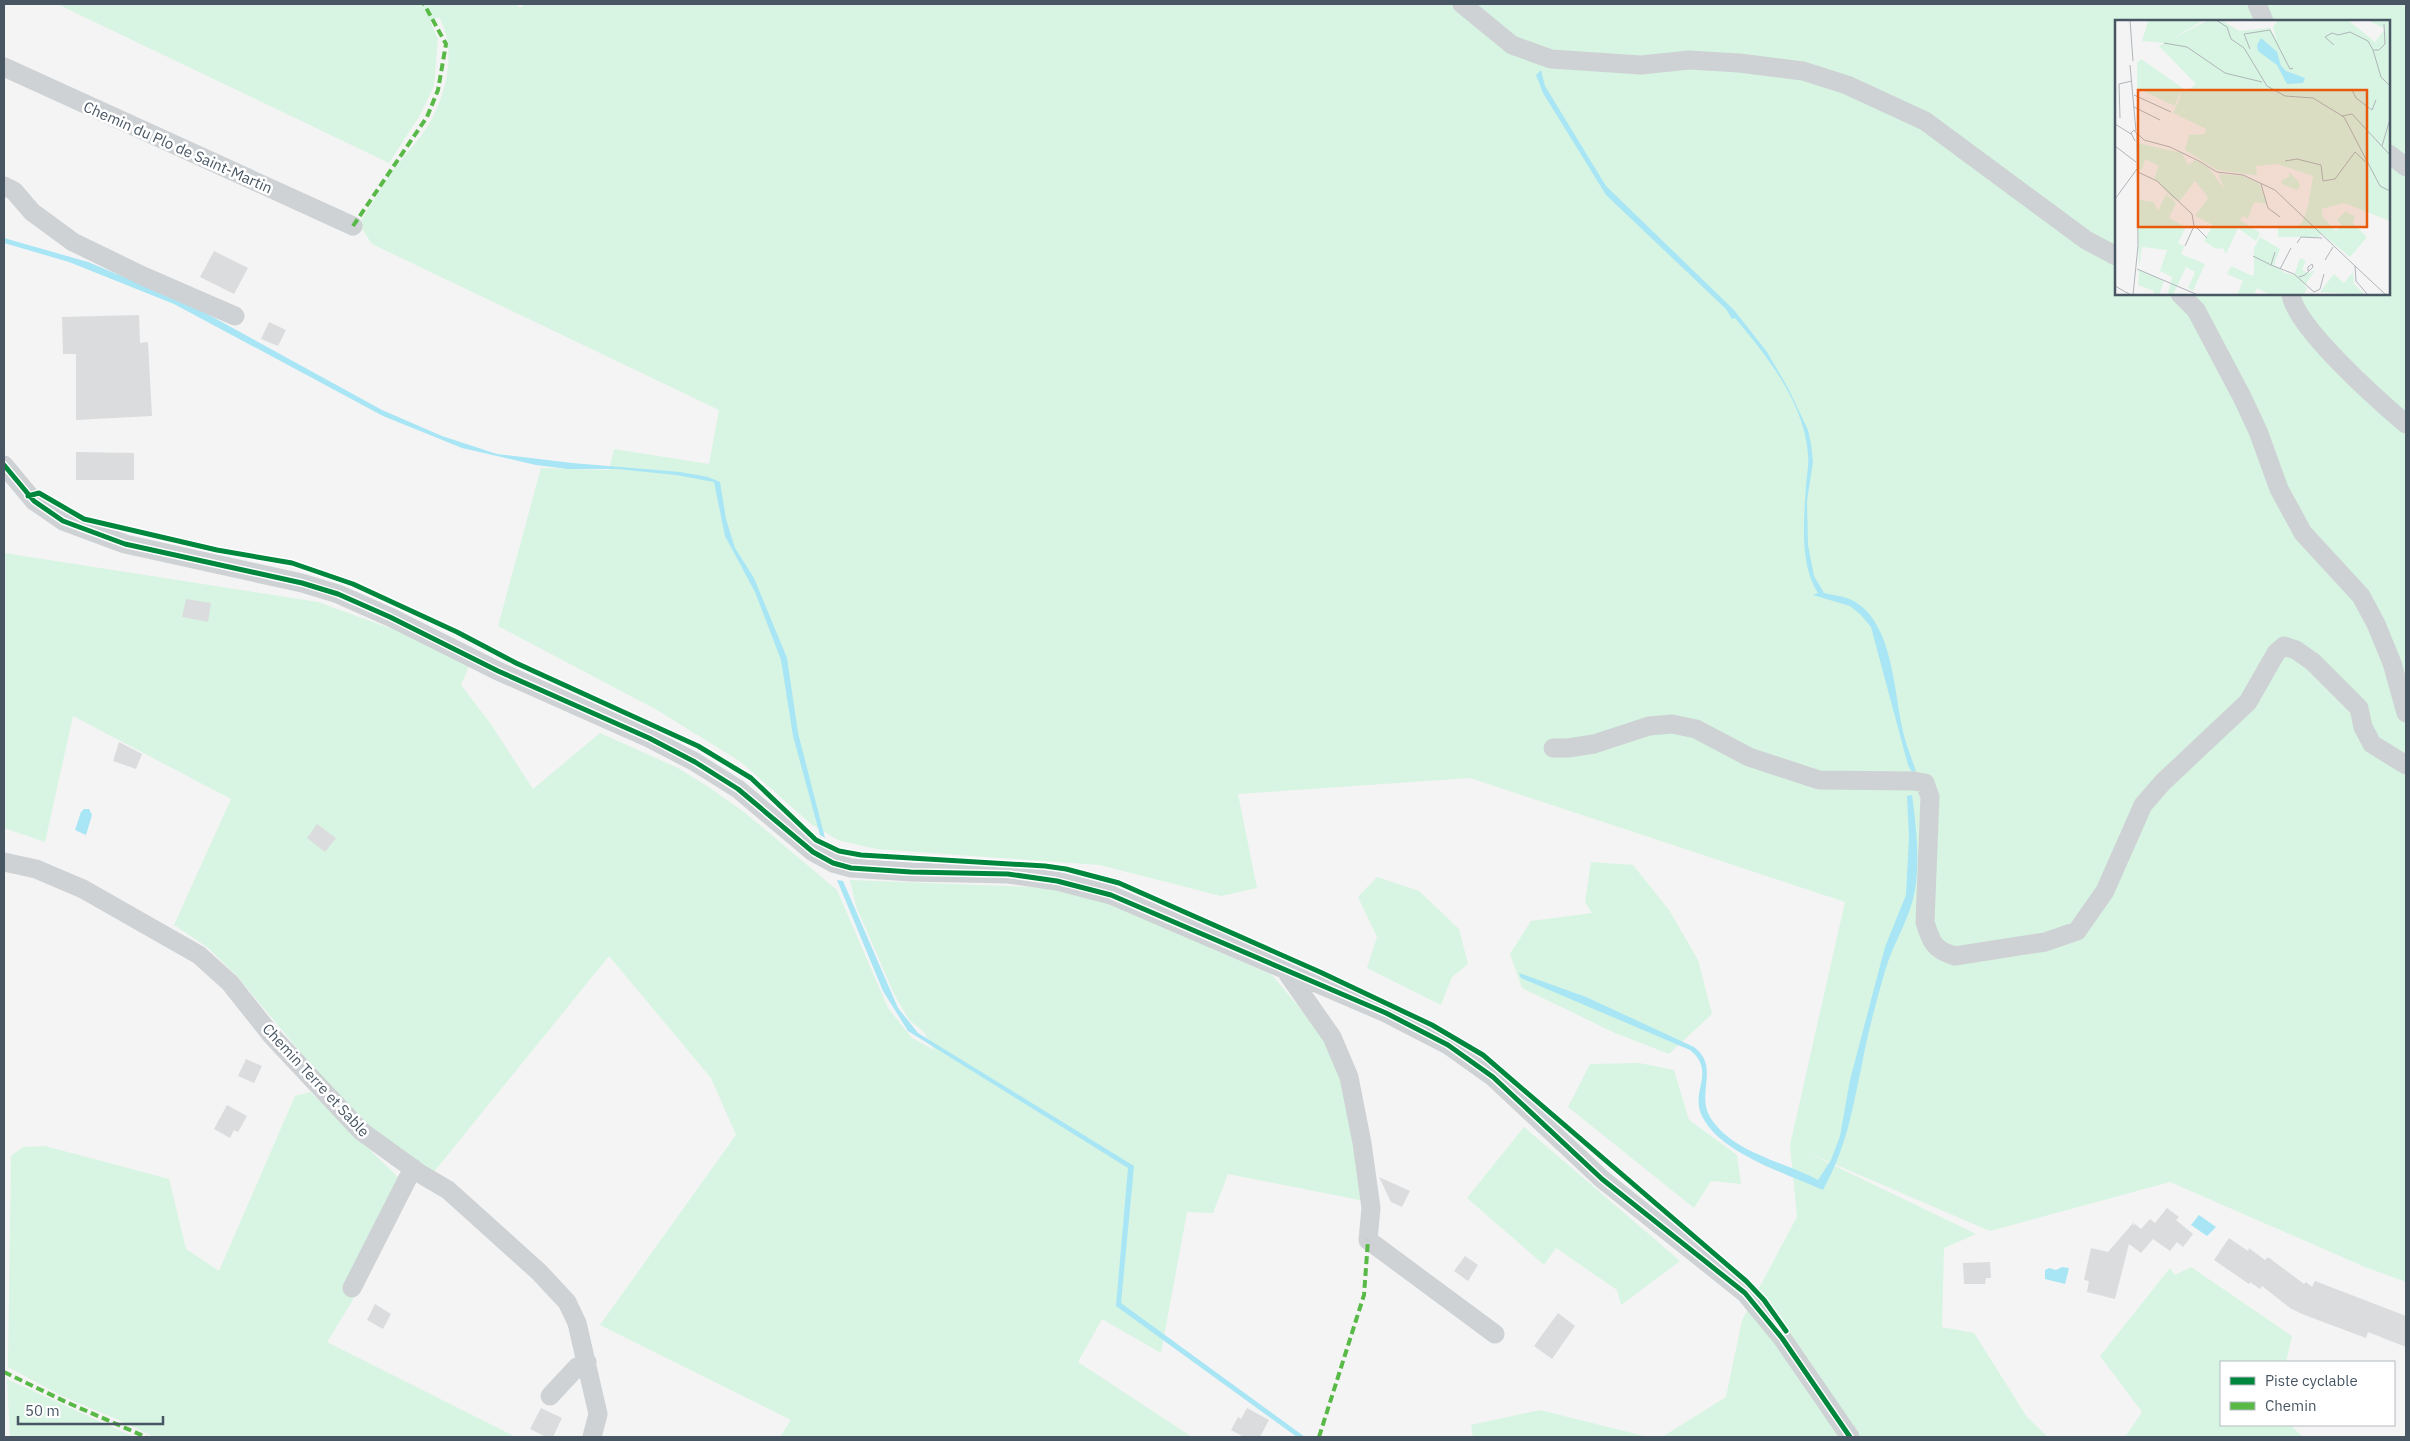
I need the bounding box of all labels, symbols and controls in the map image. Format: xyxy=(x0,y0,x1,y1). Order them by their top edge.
inset map xyxy=(2115,20,2390,295)
street label: Chemin du Plo de Saint-Martin xyxy=(81,97,275,197)
street label: Chemin Terre et Sable xyxy=(258,1019,374,1141)
legend xyxy=(2220,1361,2395,1426)
text: Piste cyclable xyxy=(2265,1371,2358,1390)
scale bar xyxy=(18,1394,162,1426)
text: Chemin xyxy=(2265,1396,2316,1415)
text: 50 m xyxy=(25,1401,60,1420)

